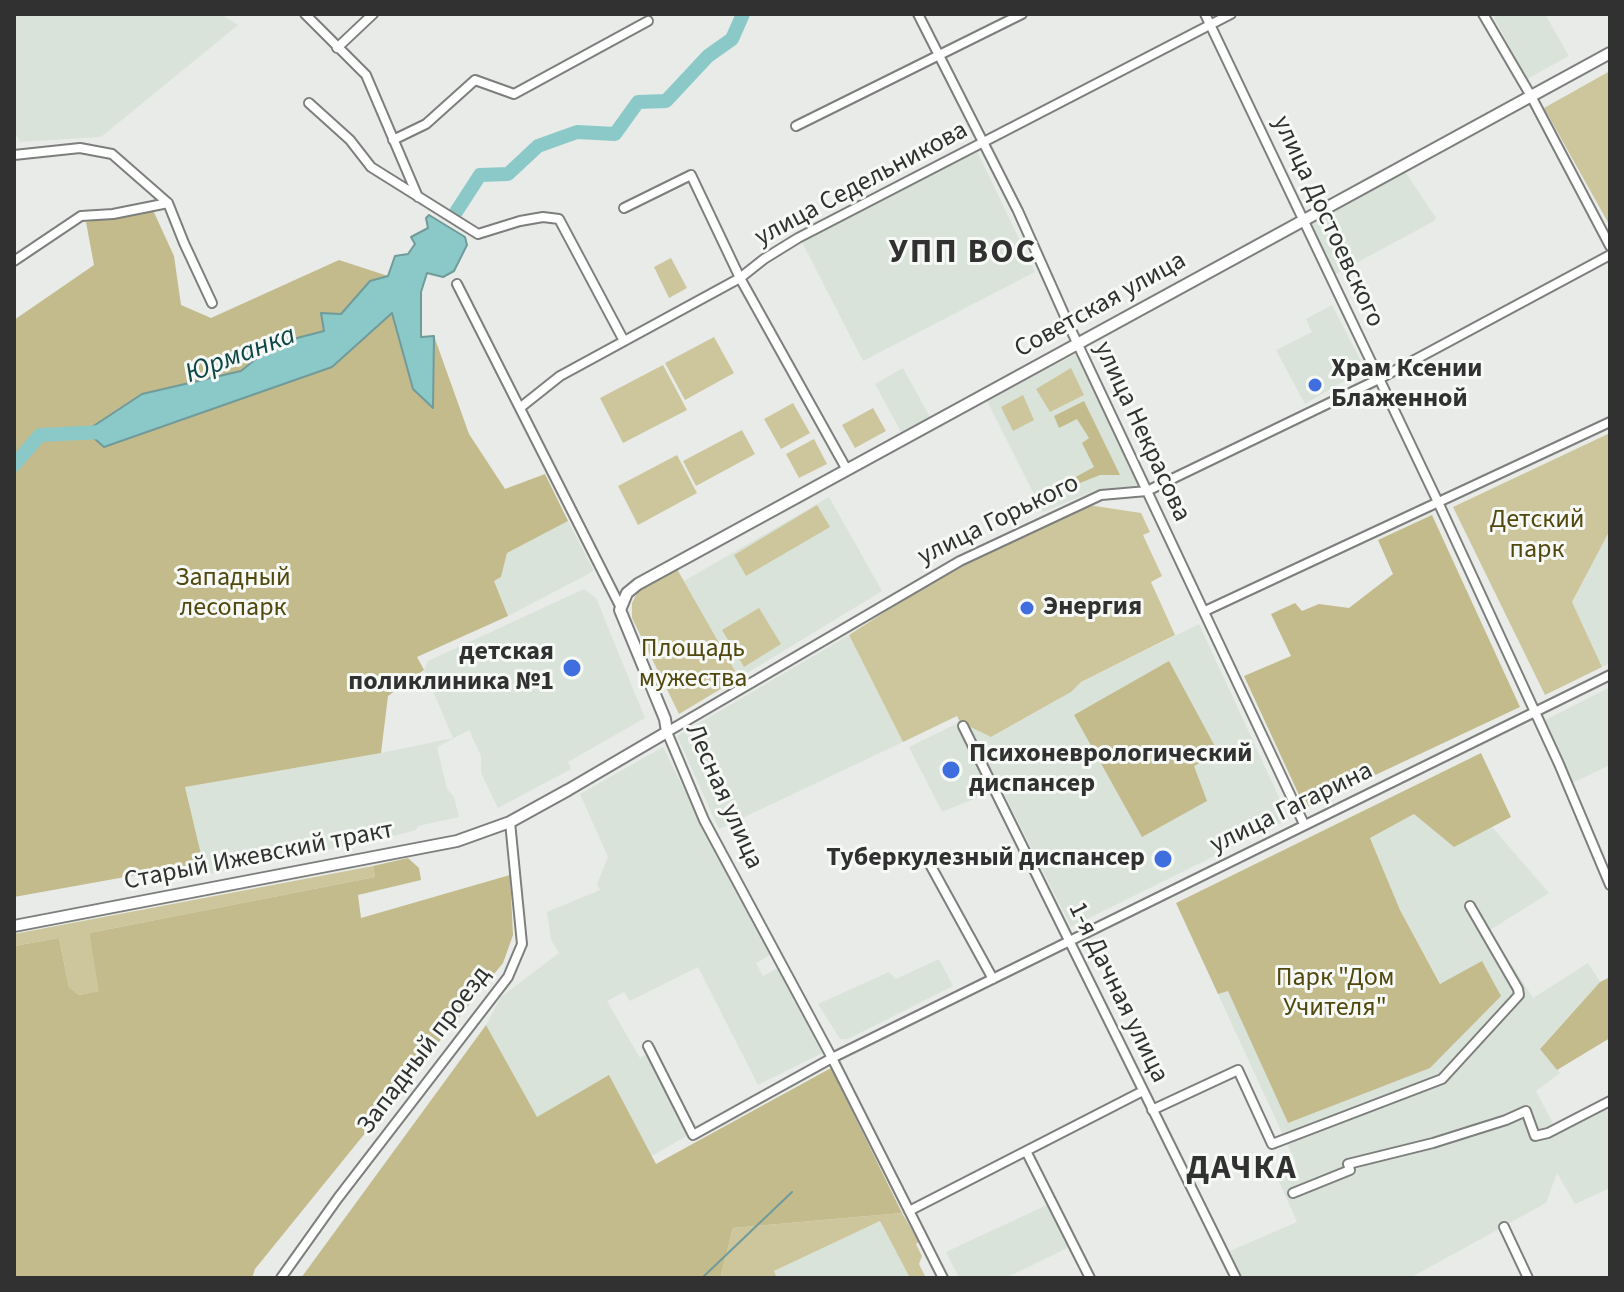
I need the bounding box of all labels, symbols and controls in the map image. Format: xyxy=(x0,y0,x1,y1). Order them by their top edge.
street label: улица Достоевского xyxy=(1264,111,1390,333)
street label: улица Седельникова xyxy=(750,116,974,254)
district label: УПП ВОС xyxy=(889,235,1037,275)
street label: Советская улица xyxy=(1010,246,1192,366)
water label: Юрманка xyxy=(181,320,301,392)
street label: улица Некрасова xyxy=(1086,337,1196,527)
place label: Храм Ксении Блаженной xyxy=(1331,354,1482,416)
marker: Храм Ксении Блаженной xyxy=(1306,376,1324,394)
street label: улица Горького xyxy=(914,469,1084,573)
park label: Детский парк xyxy=(1489,505,1585,566)
park label: Западный лесопарк xyxy=(175,563,291,624)
place label: Энергия xyxy=(1043,592,1142,624)
marker: Энергия xyxy=(1018,599,1036,617)
park label: Площадь мужества xyxy=(639,634,747,696)
place label: детская поликлиника №1 xyxy=(348,637,554,698)
marker: детская поликлиника №1 xyxy=(561,657,583,679)
street label: Лесная улица xyxy=(677,720,769,874)
place label: Психоневрологический диспансер xyxy=(969,739,1252,800)
street label: улица Гагарина xyxy=(1206,756,1378,862)
marker: Психоневрологический диспансер xyxy=(940,759,962,781)
street label: Старый Ижевский тракт xyxy=(122,816,396,898)
place label: Туберкулезный диспансер xyxy=(826,843,1145,875)
marker: Туберкулезный диспансер xyxy=(1152,848,1174,870)
street label: 1-я Дачная улица xyxy=(1060,898,1174,1088)
street label: Западный проезд xyxy=(352,961,498,1141)
park label: Парк "Дом Учителя" xyxy=(1276,963,1394,1024)
district label: ДАЧКА xyxy=(1186,1151,1298,1191)

